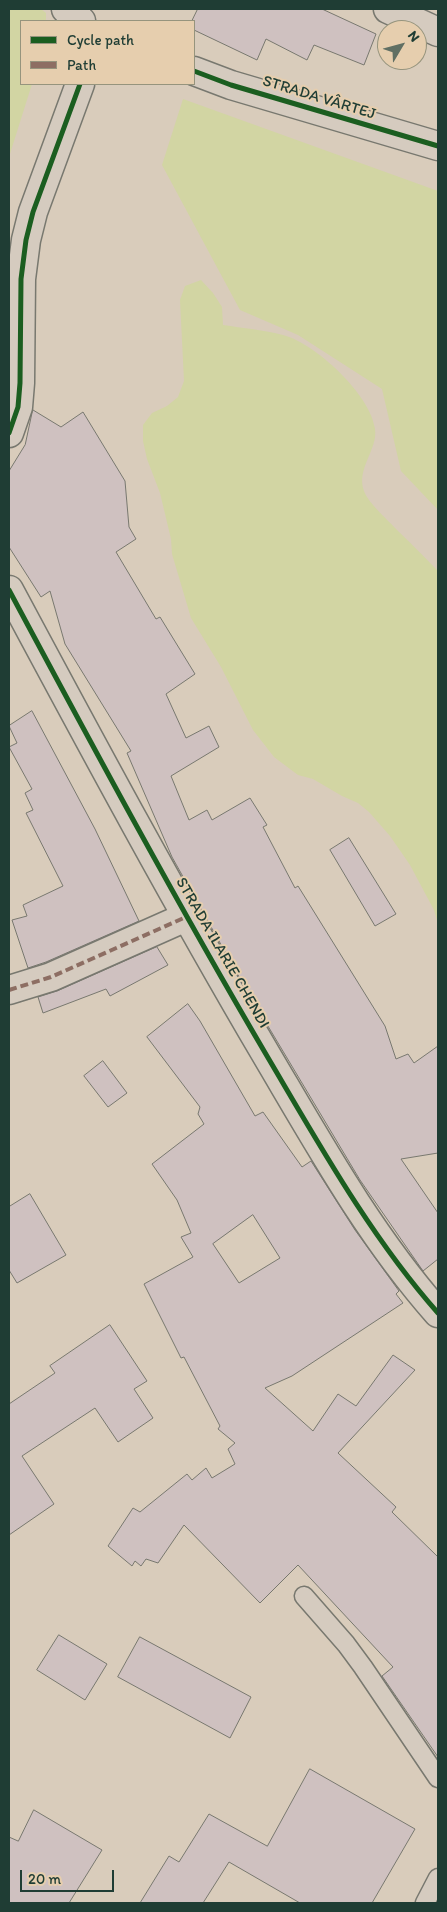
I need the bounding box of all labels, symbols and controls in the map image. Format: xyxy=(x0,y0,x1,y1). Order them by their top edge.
legend xyxy=(20,20,195,85)
north arrow xyxy=(377,20,427,70)
text: N xyxy=(404,27,423,45)
text: Cycle path xyxy=(67,31,134,49)
text: Path xyxy=(67,56,96,74)
street label: STRADA VÂRTEJ xyxy=(260,72,378,124)
street label: STRADA ILARIE CHENDI xyxy=(171,874,273,1032)
scale bar xyxy=(22,1860,116,1892)
text: 20 m xyxy=(28,1870,61,1888)

